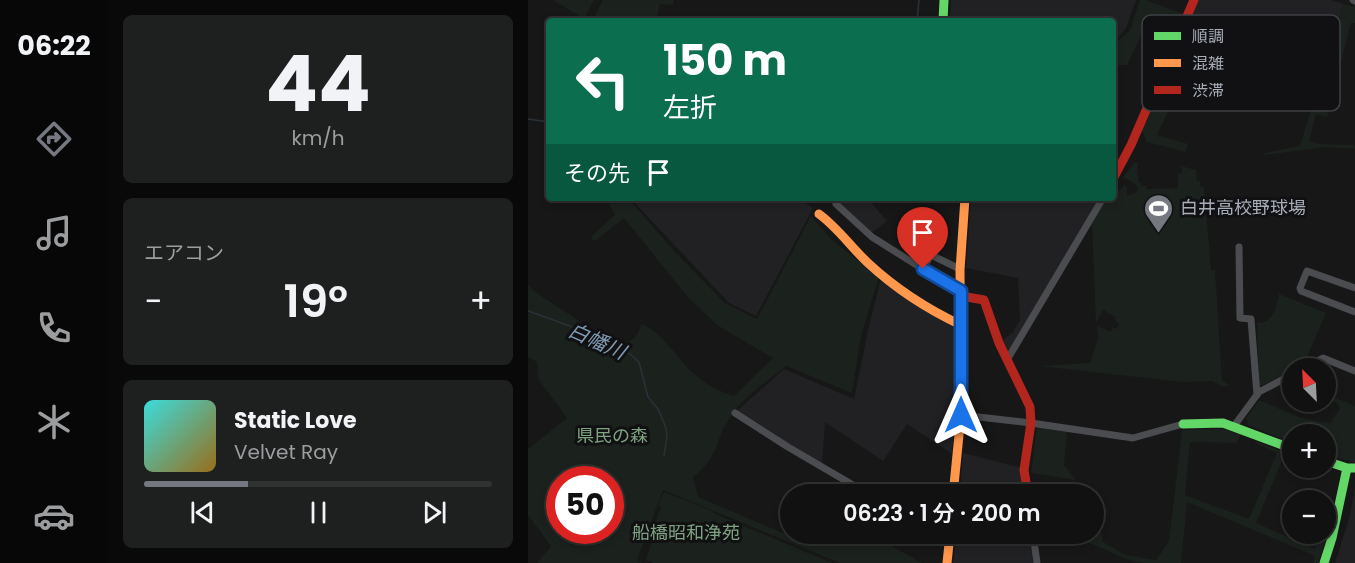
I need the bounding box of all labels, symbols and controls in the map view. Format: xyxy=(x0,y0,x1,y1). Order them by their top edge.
legend xyxy=(1142,15,1340,111)
text: 順調 xyxy=(1192,25,1224,48)
text: 06:22 xyxy=(17,27,91,64)
text: 44 xyxy=(265,29,371,138)
text: 150 m xyxy=(663,31,787,90)
icon: left xyxy=(564,42,642,120)
text: 混雑 xyxy=(1192,52,1224,75)
text: 渋滞 xyxy=(1192,79,1224,102)
text: 左折 xyxy=(663,89,717,126)
icon: directions xyxy=(33,118,75,160)
text: km/h xyxy=(291,124,345,152)
icon: arrive xyxy=(642,156,675,189)
text: その先 xyxy=(564,158,630,189)
sports icon: 白井高校野球場 xyxy=(1143,192,1175,234)
place label: 白井高校野球場 xyxy=(1180,195,1306,220)
pin xyxy=(897,207,948,269)
icon: music xyxy=(33,212,75,254)
icon: arrive xyxy=(906,216,939,249)
text: エアコン xyxy=(144,239,224,267)
text: 19° xyxy=(284,270,348,333)
text: − xyxy=(144,278,162,325)
text: + xyxy=(469,278,492,325)
icon: phone xyxy=(33,307,75,349)
water label: 白幡川 xyxy=(564,316,632,367)
north arrow xyxy=(1282,358,1336,412)
map controls xyxy=(1282,358,1336,544)
position arrow xyxy=(929,383,993,447)
icon: climate xyxy=(33,401,75,443)
text: Static Love xyxy=(234,405,357,436)
park label: 県民の森 xyxy=(576,423,648,448)
button: + xyxy=(1282,424,1336,478)
text: Velvet Ray xyxy=(234,438,338,466)
speed limit sign: 50 xyxy=(546,466,624,544)
button: − xyxy=(1282,490,1336,544)
icon: car xyxy=(33,495,75,537)
icon: previous xyxy=(186,496,219,529)
icon: pause xyxy=(302,496,335,529)
icon: next xyxy=(418,496,451,529)
text: 06:23 · 1 分 · 200 m xyxy=(843,498,1041,529)
park label: 船橋昭和浄苑 xyxy=(632,520,740,545)

